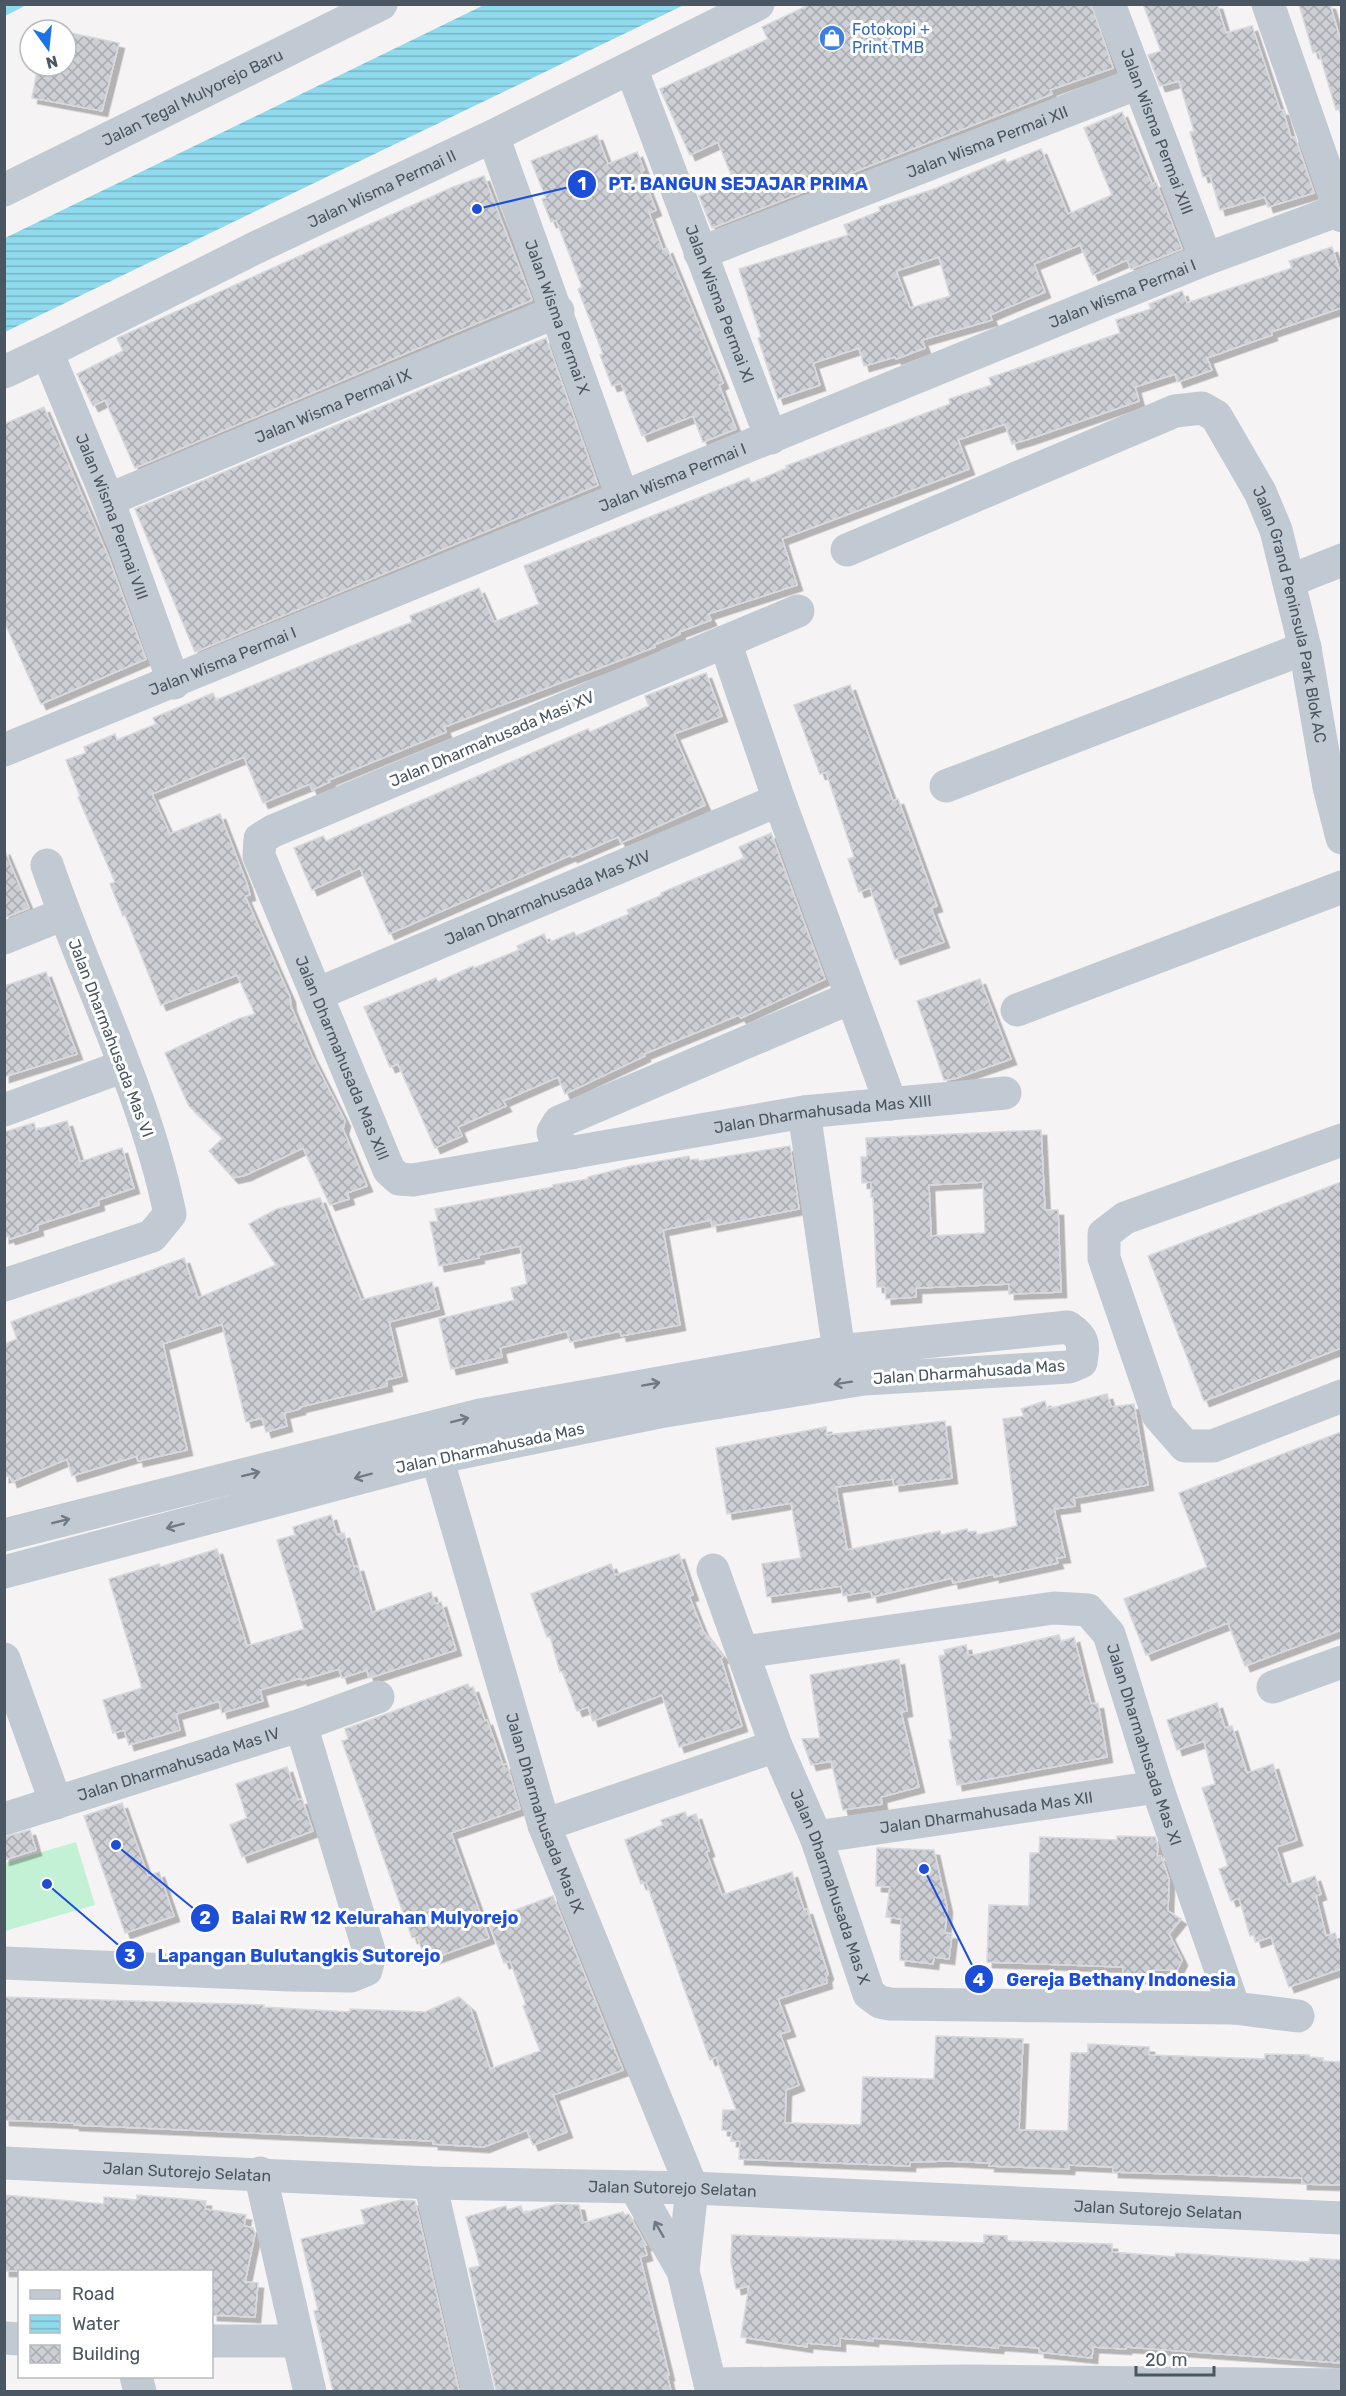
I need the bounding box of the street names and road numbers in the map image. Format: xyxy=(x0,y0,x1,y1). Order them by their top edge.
street label: Jalan Tegal Mulyorejo Baru xyxy=(99,45,286,150)
street label: Jalan Wisma Permai XIII xyxy=(1117,45,1198,217)
street label: Jalan Wisma Permai XII xyxy=(904,102,1071,182)
street label: Jalan Wisma Permai II xyxy=(304,145,459,231)
street label: Jalan Wisma Permai XI xyxy=(682,222,759,385)
street label: Jalan Wisma Permai X xyxy=(521,237,594,397)
street label: Jalan Wisma Permai I xyxy=(1046,255,1199,332)
street label: Jalan Wisma Permai IX xyxy=(252,364,414,447)
street label: Jalan Wisma Permai VIII xyxy=(72,431,153,602)
street label: Jalan Wisma Permai I xyxy=(596,438,749,516)
street label: Jalan Grand Peninsula Park Blok AC xyxy=(1249,482,1331,744)
street label: Jalan Wisma Permai I xyxy=(146,622,299,699)
street label: Jalan Dharmahusada Masi XV xyxy=(387,687,597,791)
street label: Jalan Dharmahusada Mas XIV xyxy=(442,846,653,949)
street label: Jalan Dharmahusada Mas VI xyxy=(64,936,158,1140)
street label: Jalan Dharmahusada Mas XIII xyxy=(292,953,393,1163)
street label: Jalan Dharmahusada Mas XIII xyxy=(712,1090,932,1137)
street label: Jalan Dharmahusada Mas xyxy=(872,1356,1066,1388)
street label: Jalan Dharmahusada Mas xyxy=(394,1419,586,1477)
street label: Jalan Dharmahusada Mas XI xyxy=(1103,1641,1186,1848)
street label: Jalan Dharmahusada Mas IX xyxy=(502,1710,588,1916)
street label: Jalan Dharmahusada Mas IV xyxy=(75,1723,282,1805)
street label: Jalan Dharmahusada Mas X xyxy=(787,1786,875,1987)
street label: Jalan Dharmahusada Mas XII xyxy=(878,1787,1094,1837)
street label: Jalan Sutorejo Selatan xyxy=(102,2158,272,2185)
street label: Jalan Sutorejo Selatan xyxy=(588,2177,757,2200)
street label: Jalan Sutorejo Selatan xyxy=(1073,2196,1243,2223)

